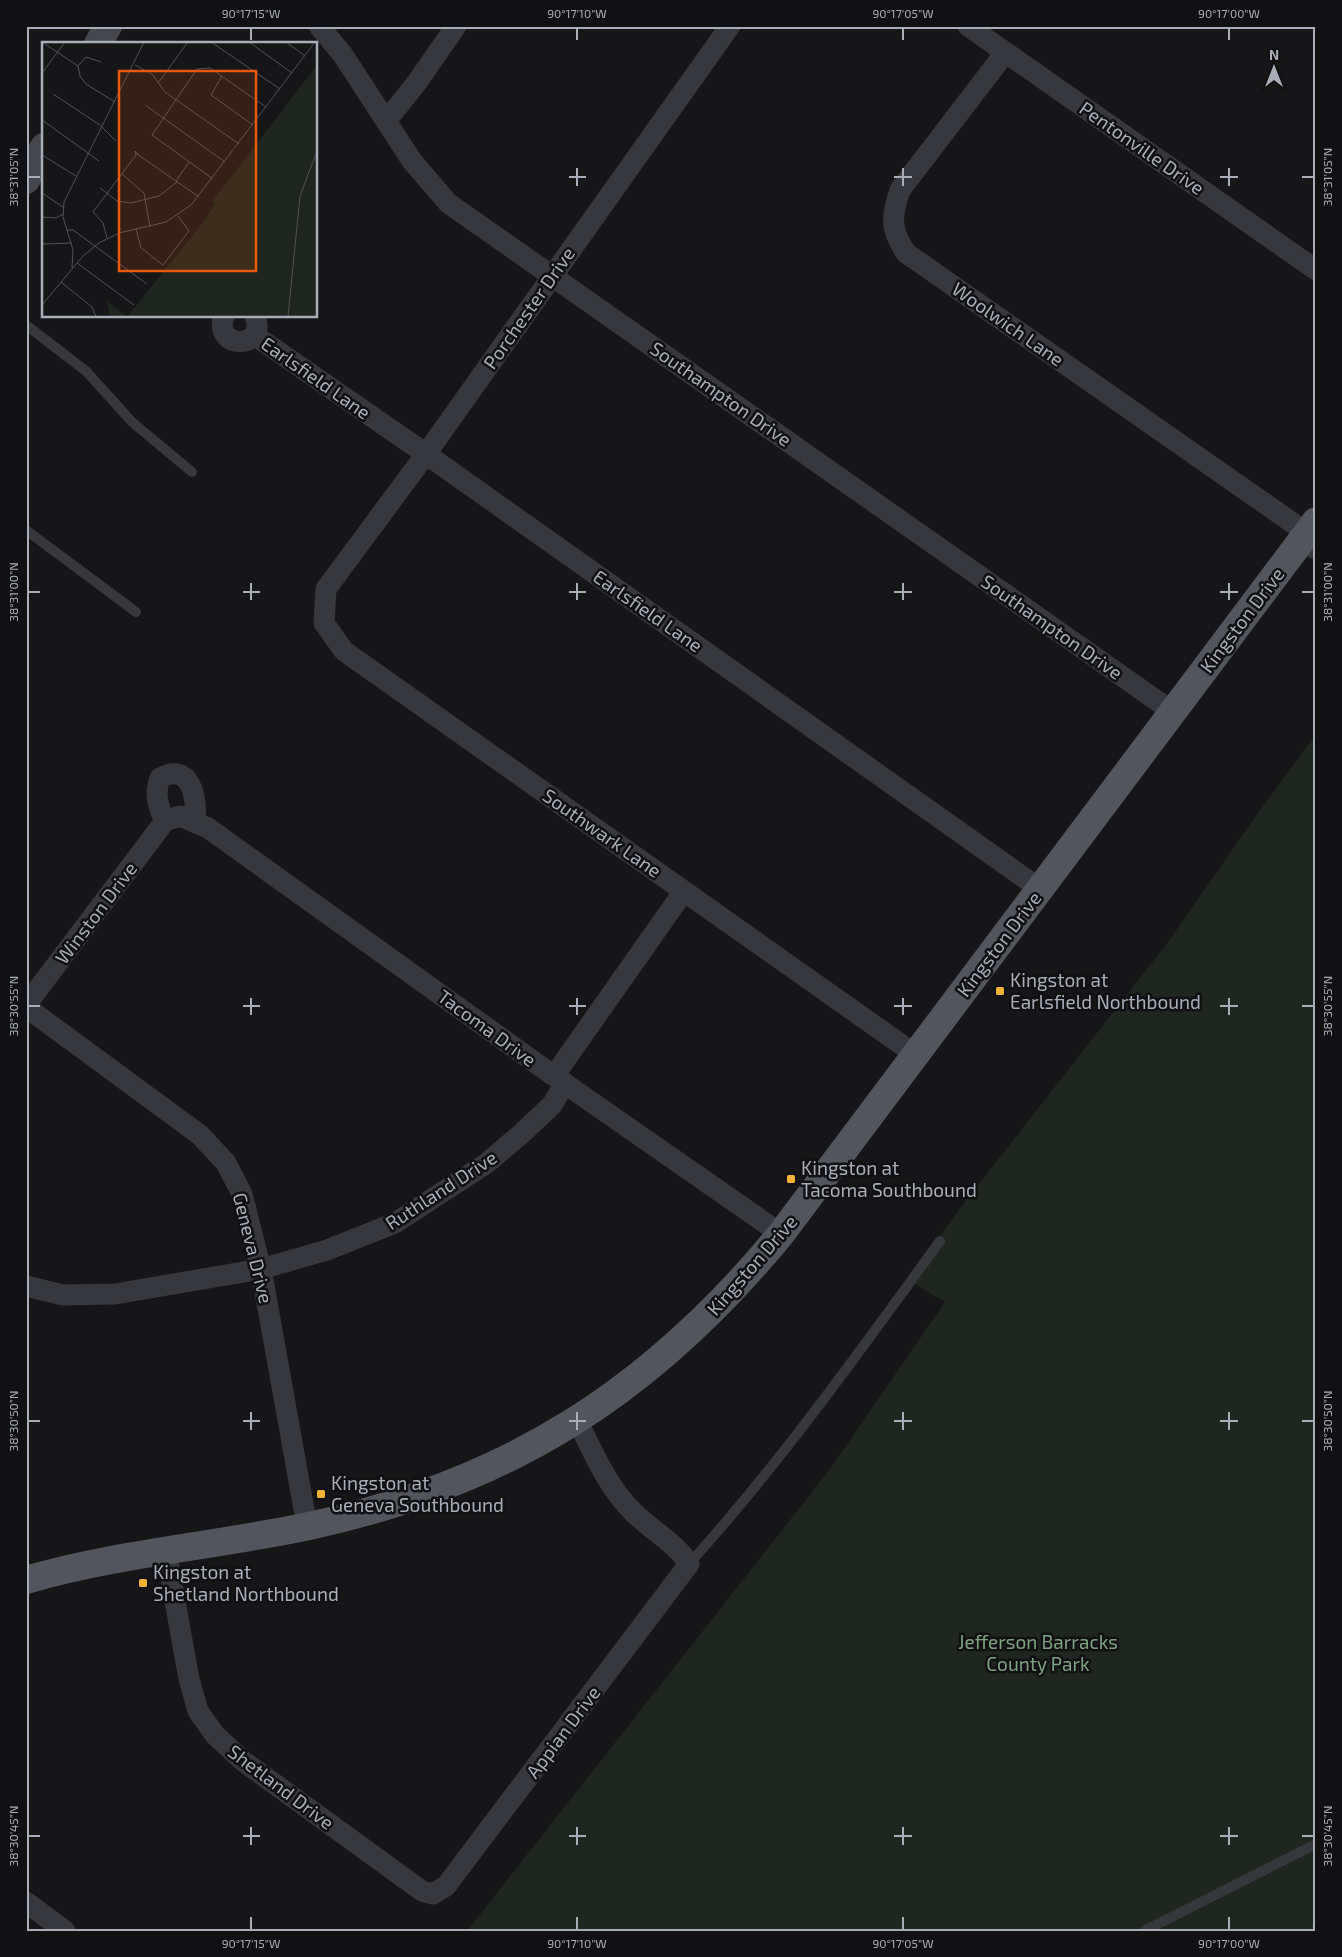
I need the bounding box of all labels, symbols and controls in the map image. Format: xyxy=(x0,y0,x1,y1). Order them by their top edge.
text: 90°17'15"W xyxy=(222,6,280,20)
text: 90°17'10"W xyxy=(547,6,607,20)
text: 90°17'05"W xyxy=(872,6,934,20)
text: 90°17'00"W xyxy=(1198,6,1260,20)
inset map xyxy=(42,42,318,318)
north arrow xyxy=(1250,42,1300,92)
text: N xyxy=(1269,46,1279,63)
street label: Pentonville Drive xyxy=(1075,96,1209,199)
text: 38°31'05"N xyxy=(6,148,20,206)
text: 38°31'05"N xyxy=(1320,148,1334,206)
street label: Porchester Drive xyxy=(478,242,579,373)
street label: Woolwich Lane xyxy=(948,277,1069,371)
street label: Earlsfield Lane xyxy=(257,331,375,424)
street label: Southampton Drive xyxy=(646,336,796,451)
text: 38°31'00"N xyxy=(6,562,20,622)
text: 38°31'00"N xyxy=(1320,562,1334,622)
street label: Kingston Drive xyxy=(1195,563,1289,677)
street label: Earlsfield Lane xyxy=(589,564,707,657)
street label: Southampton Drive xyxy=(977,569,1127,684)
street label: Southwark Lane xyxy=(539,783,666,882)
street label: Winston Drive xyxy=(50,857,141,968)
street label: Kingston Drive xyxy=(952,887,1046,1001)
place label: Kingston at Earlsfield Northbound xyxy=(1010,968,1201,1013)
text: 38°30'55"N xyxy=(6,976,20,1036)
text: 38°30'55"N xyxy=(1320,976,1334,1036)
street label: Tacoma Drive xyxy=(434,984,541,1071)
marker: Kingston at Earlsfield Northbound xyxy=(994,985,1006,997)
street label: Ruthland Drive xyxy=(381,1145,501,1234)
place label: Kingston at Tacoma Southbound xyxy=(801,1156,977,1201)
marker: Kingston at Tacoma Southbound xyxy=(785,1173,797,1185)
street label: Geneva Drive xyxy=(229,1190,278,1306)
street label: Kingston Drive xyxy=(702,1210,802,1320)
text: 38°30'50"N xyxy=(6,1390,20,1452)
text: 38°30'50"N xyxy=(1320,1390,1334,1452)
place label: Kingston at Geneva Southbound xyxy=(331,1471,504,1516)
marker: Kingston at Geneva Southbound xyxy=(315,1488,327,1500)
place label: Kingston at Shetland Northbound xyxy=(153,1560,339,1605)
marker: Kingston at Shetland Northbound xyxy=(137,1577,149,1589)
park label: Jefferson Barracks County Park xyxy=(958,1630,1118,1675)
street label: Appian Drive xyxy=(520,1681,605,1782)
street label: Shetland Drive xyxy=(224,1739,339,1834)
text: 38°30'45"N xyxy=(6,1806,20,1867)
text: 38°30'45"N xyxy=(1320,1806,1334,1867)
text: 90°17'15"W xyxy=(222,1936,280,1950)
text: 90°17'10"W xyxy=(547,1936,607,1950)
text: 90°17'05"W xyxy=(872,1936,934,1950)
text: 90°17'00"W xyxy=(1198,1936,1260,1950)

